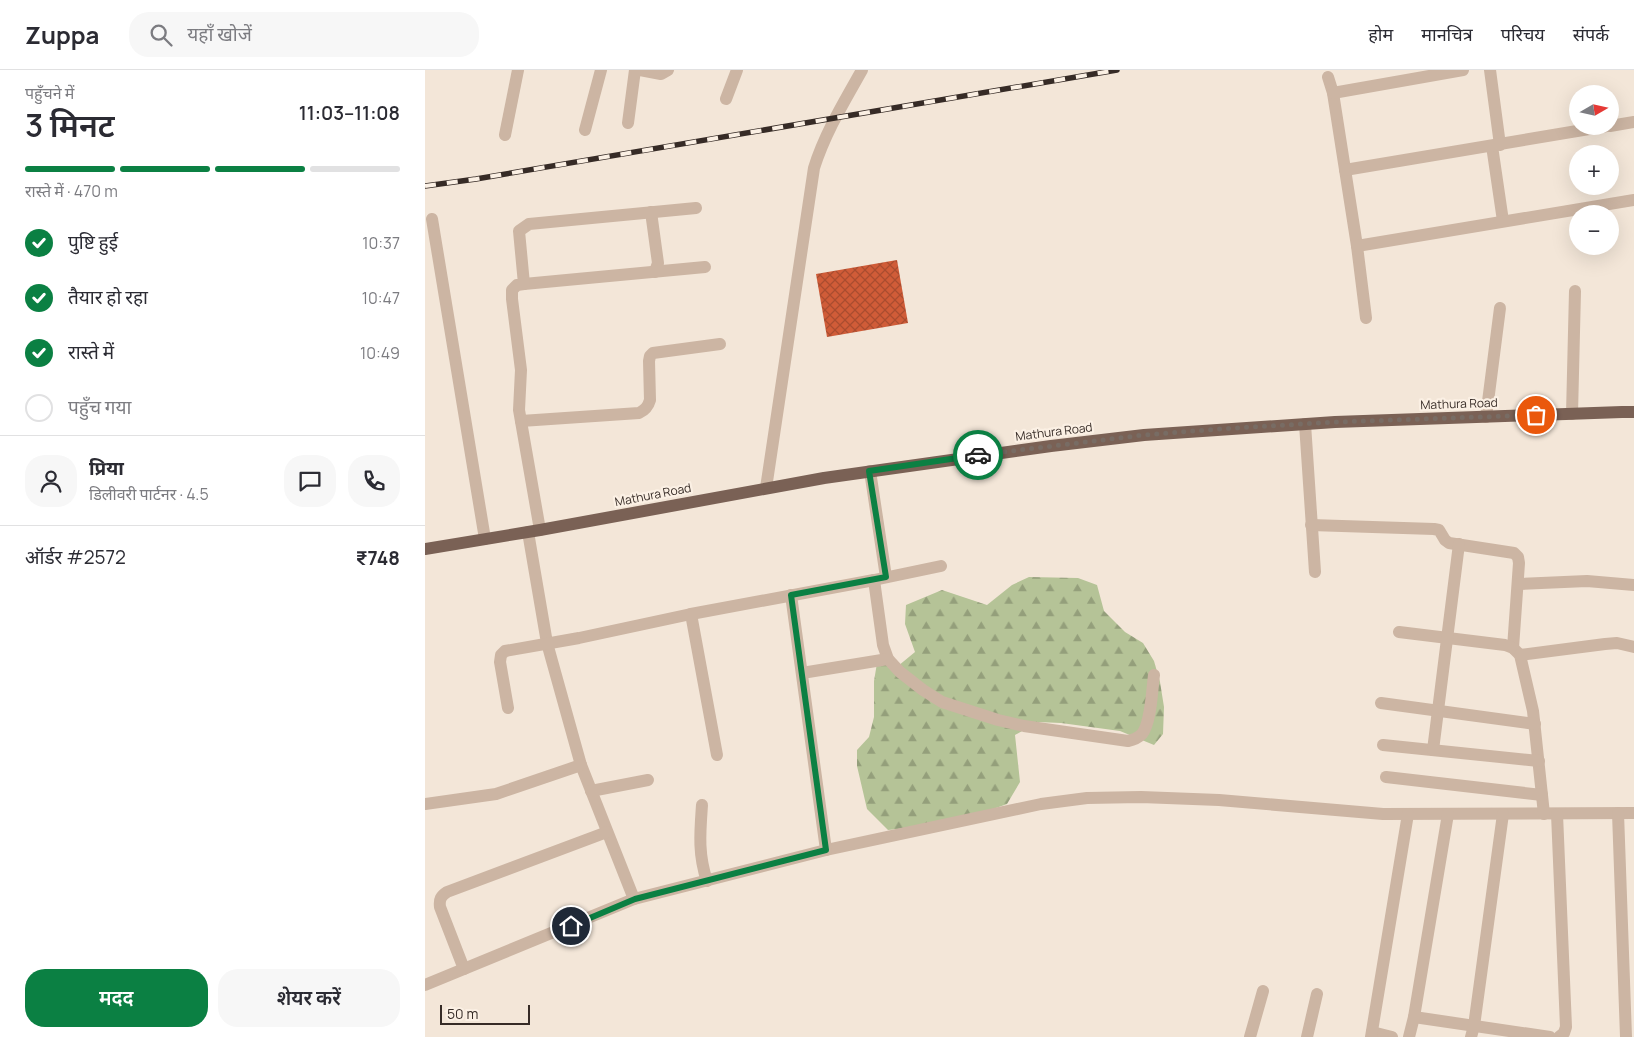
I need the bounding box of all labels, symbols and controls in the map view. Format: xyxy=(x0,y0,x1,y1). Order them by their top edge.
search box xyxy=(129,12,479,57)
text: Zuppa xyxy=(25,18,99,51)
icon: search xyxy=(147,21,175,49)
text: यहाँ खोजें xyxy=(187,21,252,47)
text: होम xyxy=(1368,22,1393,46)
text: मानचित्र xyxy=(1421,22,1473,46)
text: परिचय xyxy=(1501,22,1545,46)
text: संपर्क xyxy=(1573,22,1609,46)
text: पहुँचने में xyxy=(25,82,74,104)
north arrow xyxy=(1569,85,1619,135)
map controls xyxy=(1569,85,1619,255)
text: 11:03–11:08 xyxy=(299,100,400,126)
text: 3 मिनट xyxy=(25,103,115,147)
button: + xyxy=(1569,145,1619,195)
text: रास्ते में · 470 m xyxy=(25,180,118,202)
button: − xyxy=(1569,205,1619,255)
icon: check xyxy=(25,229,53,257)
text: पुष्टि हुई xyxy=(68,229,118,255)
text: 10:37 xyxy=(362,232,400,254)
icon: check xyxy=(25,284,53,312)
text: तैयार हो रहा xyxy=(68,284,148,310)
text: 10:47 xyxy=(362,287,400,309)
icon: check xyxy=(25,339,53,367)
text: रास्ते में xyxy=(68,339,114,365)
text: 10:49 xyxy=(360,342,400,364)
text: पहुँच गया xyxy=(68,394,131,420)
street label: Mathura Road xyxy=(1420,394,1498,413)
pin xyxy=(1515,394,1557,436)
icon: bag xyxy=(1522,401,1550,429)
street label: Mathura Road xyxy=(1014,418,1093,445)
courier xyxy=(953,430,1003,480)
icon: car xyxy=(964,441,992,469)
button: person xyxy=(25,455,77,507)
text: प्रिया xyxy=(89,455,124,481)
button: chat xyxy=(284,455,336,507)
button: phone xyxy=(348,455,400,507)
street label: Mathura Road xyxy=(613,479,693,510)
text: डिलीवरी पार्टनर · 4.5 xyxy=(89,483,209,505)
text: ऑर्डर #2572 xyxy=(25,544,126,570)
text: ₹748 xyxy=(356,545,400,571)
pin xyxy=(550,905,592,947)
icon: home xyxy=(557,912,585,940)
button: मदद xyxy=(25,969,208,1027)
button: शेयर करें xyxy=(218,969,400,1027)
scale bar xyxy=(440,1002,530,1025)
text: 50 m xyxy=(447,1004,478,1023)

